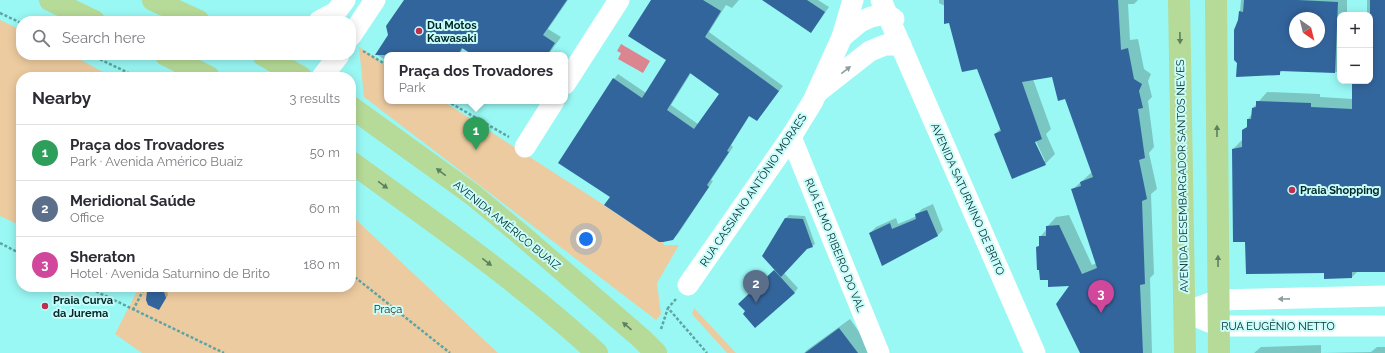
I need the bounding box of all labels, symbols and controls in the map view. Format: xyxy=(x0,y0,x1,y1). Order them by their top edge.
north arrow xyxy=(1289,12,1325,48)
map controls xyxy=(1337,12,1373,84)
button: + xyxy=(1337,12,1373,48)
search box xyxy=(16,16,356,60)
place label: Du Motos Kawasaki xyxy=(427,19,477,45)
marker: Du Motos Kawasaki xyxy=(414,26,424,36)
icon: search xyxy=(30,27,52,49)
text: Search here xyxy=(62,29,145,47)
one-way arrow xyxy=(1176,32,1183,44)
button: − xyxy=(1337,48,1373,84)
popup xyxy=(384,52,568,104)
street label: AVENIDA DESEMBARGADOR SANTOS NEVES xyxy=(1174,59,1191,293)
text: Praça dos Trovadores xyxy=(399,62,553,80)
one-way arrow xyxy=(841,65,852,74)
text: Park xyxy=(399,80,425,95)
text: Nearby xyxy=(32,88,91,108)
text: 3 results xyxy=(290,91,340,106)
street label: RUA CASSIANO ANTÔNIO MORAES xyxy=(697,111,810,269)
pin: 1 xyxy=(463,117,489,150)
street label: AVENIDA SATURNINO DE BRITO xyxy=(928,121,1007,277)
one-way arrow xyxy=(1214,124,1220,137)
text: Praça dos Trovadores xyxy=(70,136,224,154)
text: 1 xyxy=(42,145,48,160)
text: 50 m xyxy=(310,145,340,160)
text: Park · Avenida Américo Buaiz xyxy=(70,154,243,169)
one-way arrow xyxy=(436,167,447,176)
street label: RUA ELMO RIBEIRO DO VAL xyxy=(802,176,868,314)
street label: AVENIDA AMÉRICO BUAIZ xyxy=(451,177,564,273)
one-way arrow xyxy=(377,181,388,189)
place label: Praia Shopping xyxy=(1300,184,1380,197)
marker: Praia Shopping xyxy=(1287,185,1297,195)
text: Meridional Saúde xyxy=(70,192,195,210)
text: 2 xyxy=(41,201,49,216)
text: 60 m xyxy=(309,201,340,216)
text: Office xyxy=(70,210,104,225)
your location xyxy=(576,229,596,249)
text: Sheraton xyxy=(70,248,135,266)
one-way arrow xyxy=(1215,254,1221,267)
text: 3 xyxy=(41,257,49,272)
text: 180 m xyxy=(304,257,340,272)
one-way arrow xyxy=(482,258,493,266)
text: Hotel · Avenida Saturnino de Brito xyxy=(70,266,270,281)
pin: 2 xyxy=(743,270,769,303)
pin: 3 xyxy=(1088,280,1114,313)
place label: Praia Curva da Jurema xyxy=(53,294,113,320)
one-way arrow xyxy=(1278,295,1290,302)
marker: Praia Curva da Jurema xyxy=(40,301,50,311)
park label: Praça xyxy=(374,303,402,316)
street label: RUA EUGÊNIO NETTO xyxy=(1221,319,1335,333)
one-way arrow xyxy=(622,322,633,331)

